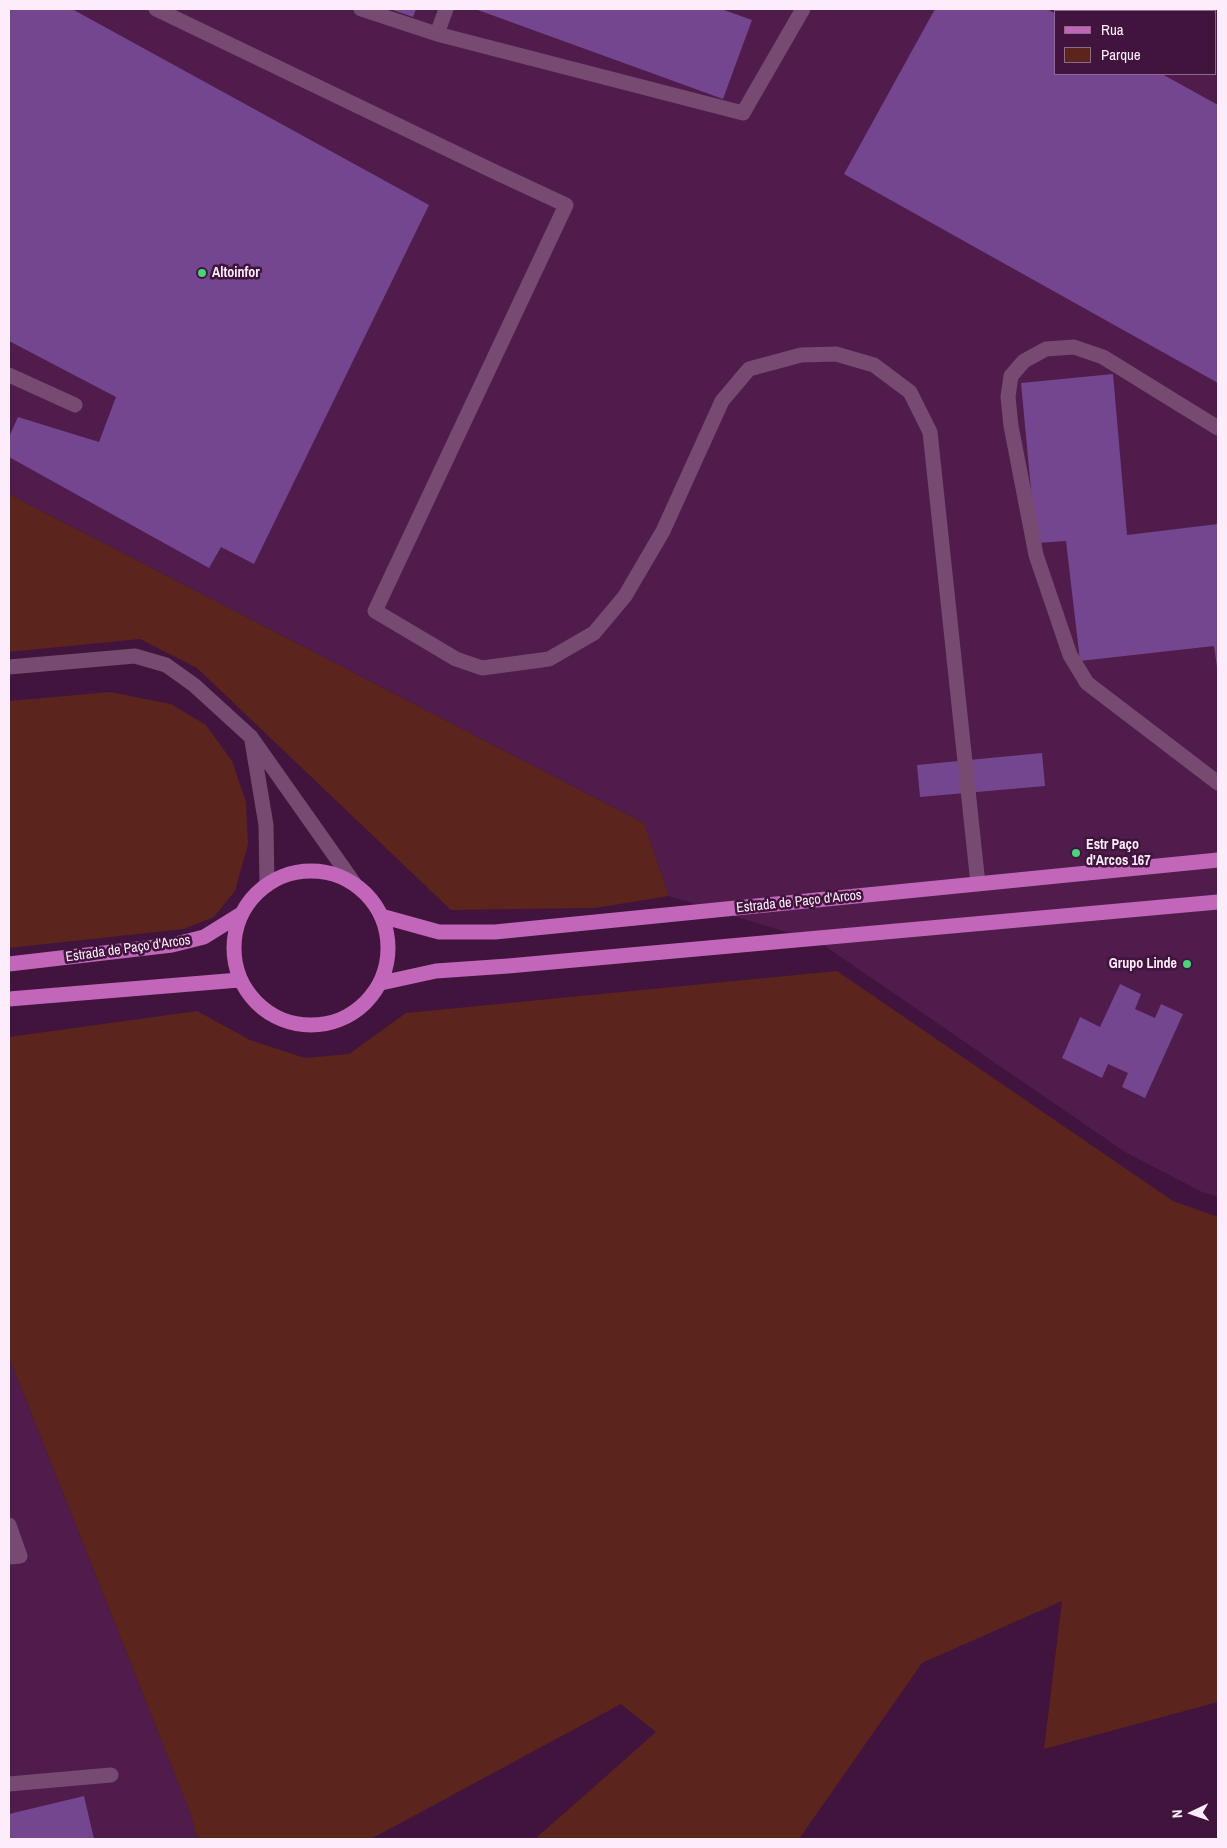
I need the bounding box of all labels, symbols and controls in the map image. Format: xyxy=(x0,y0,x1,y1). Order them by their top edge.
legend xyxy=(1054,10,1217,75)
text: Rua xyxy=(1101,19,1124,40)
text: Parque xyxy=(1101,44,1141,65)
place label: Altoinfor xyxy=(212,265,260,281)
marker: Altoinfor xyxy=(196,267,208,279)
place label: Estr Paço d'Arcos 167 xyxy=(1086,837,1151,870)
marker: Estr Paço d'Arcos 167 xyxy=(1070,847,1082,859)
street label: Estrada de Paço d'Arcos xyxy=(735,887,863,917)
street label: Estrada de Paço d'Arcos xyxy=(64,932,192,966)
place label: Grupo Linde xyxy=(1109,956,1177,972)
marker: Grupo Linde xyxy=(1181,958,1193,970)
north arrow xyxy=(1167,1788,1217,1838)
text: N xyxy=(1168,1809,1186,1818)

